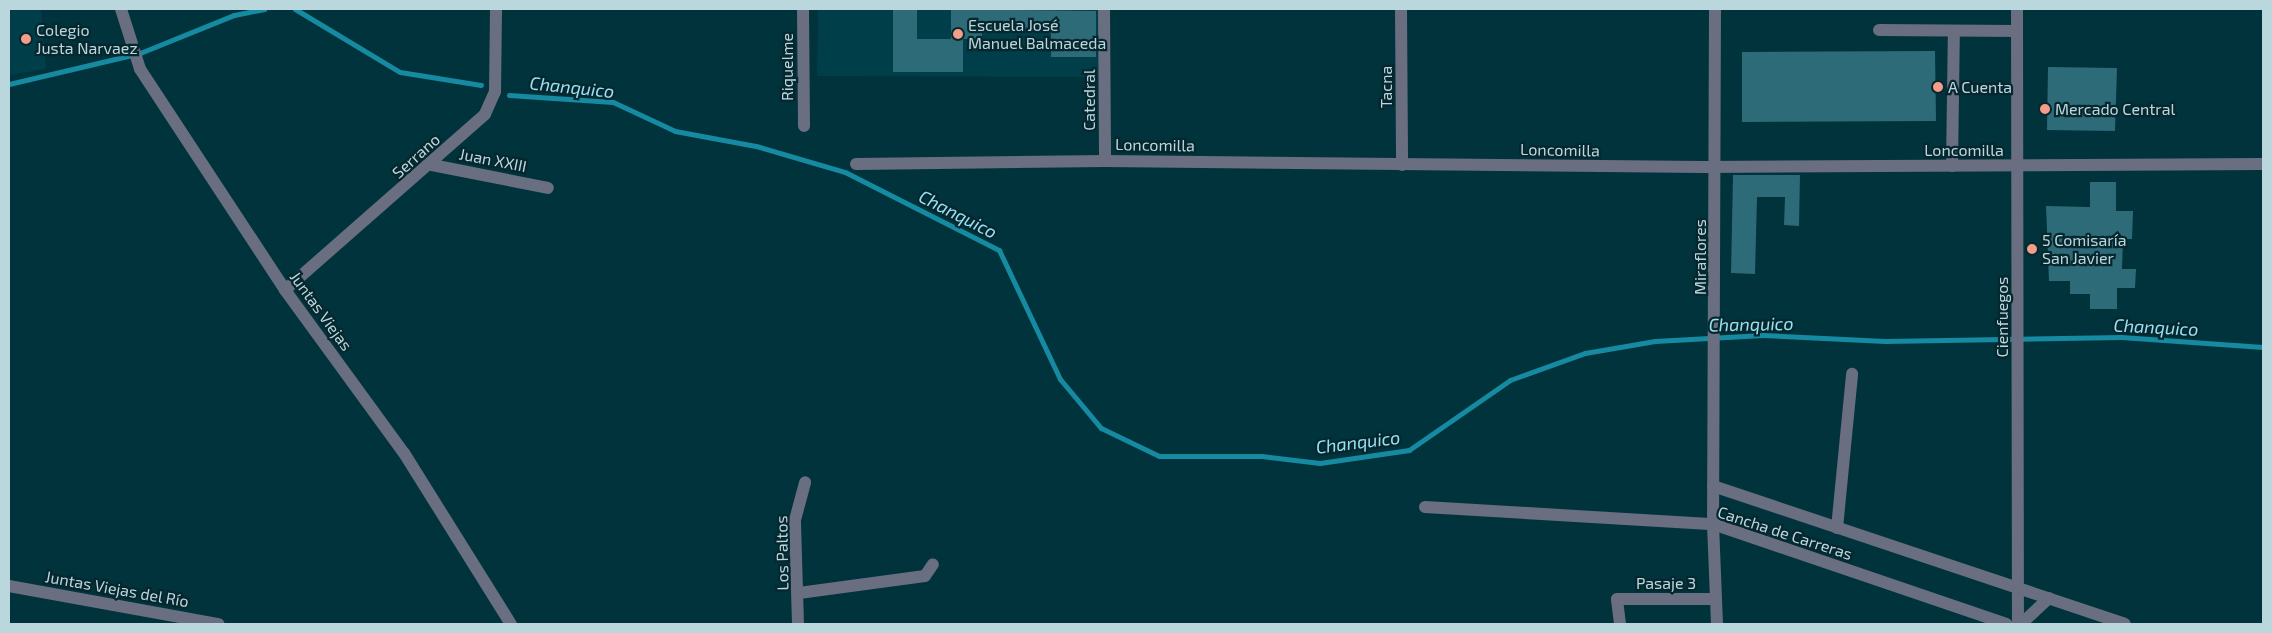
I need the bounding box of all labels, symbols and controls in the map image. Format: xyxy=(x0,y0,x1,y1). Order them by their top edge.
place label: Escuela José Manuel Balmaceda xyxy=(968,15,1107,53)
place label: Colegio Justa Narvaez xyxy=(36,20,138,58)
marker: Escuela José Manuel Balmaceda xyxy=(952,28,964,40)
marker: Colegio Justa Narvaez xyxy=(20,33,32,45)
street label: Riquelme xyxy=(777,33,797,101)
street label: Tacna xyxy=(1376,66,1396,108)
street label: Catedral xyxy=(1079,69,1099,131)
water label: Chanquico xyxy=(529,72,615,102)
place label: A Cuenta xyxy=(1948,77,2013,97)
marker: A Cuenta xyxy=(1932,81,1944,93)
place label: Mercado Central xyxy=(2055,99,2175,119)
marker: Mercado Central xyxy=(2039,103,2051,115)
street label: Serrano xyxy=(388,130,444,182)
street label: Loncomilla xyxy=(1115,135,1195,155)
street label: Loncomilla xyxy=(1520,140,1600,160)
street label: Loncomilla xyxy=(1924,140,2004,160)
street label: Juan XXIII xyxy=(458,144,528,176)
water label: Chanquico xyxy=(915,185,1001,243)
street label: Miraflores xyxy=(1690,219,1710,295)
place label: 5 Comisaría San Javier xyxy=(2042,230,2126,268)
marker: 5 Comisaría San Javier xyxy=(2026,243,2038,255)
street label: Juntas Viejas xyxy=(286,267,356,355)
street label: Cienfuegos xyxy=(1992,277,2012,357)
water label: Chanquico xyxy=(1708,312,1794,336)
water label: Chanquico xyxy=(2113,314,2199,340)
water label: Chanquico xyxy=(1315,426,1401,458)
street label: Cancha de Carreras xyxy=(1715,502,1855,564)
street label: Los Paltos xyxy=(772,515,792,591)
street label: Juntas Viejas del Río xyxy=(43,567,191,611)
street label: Pasaje 3 xyxy=(1636,573,1696,593)

